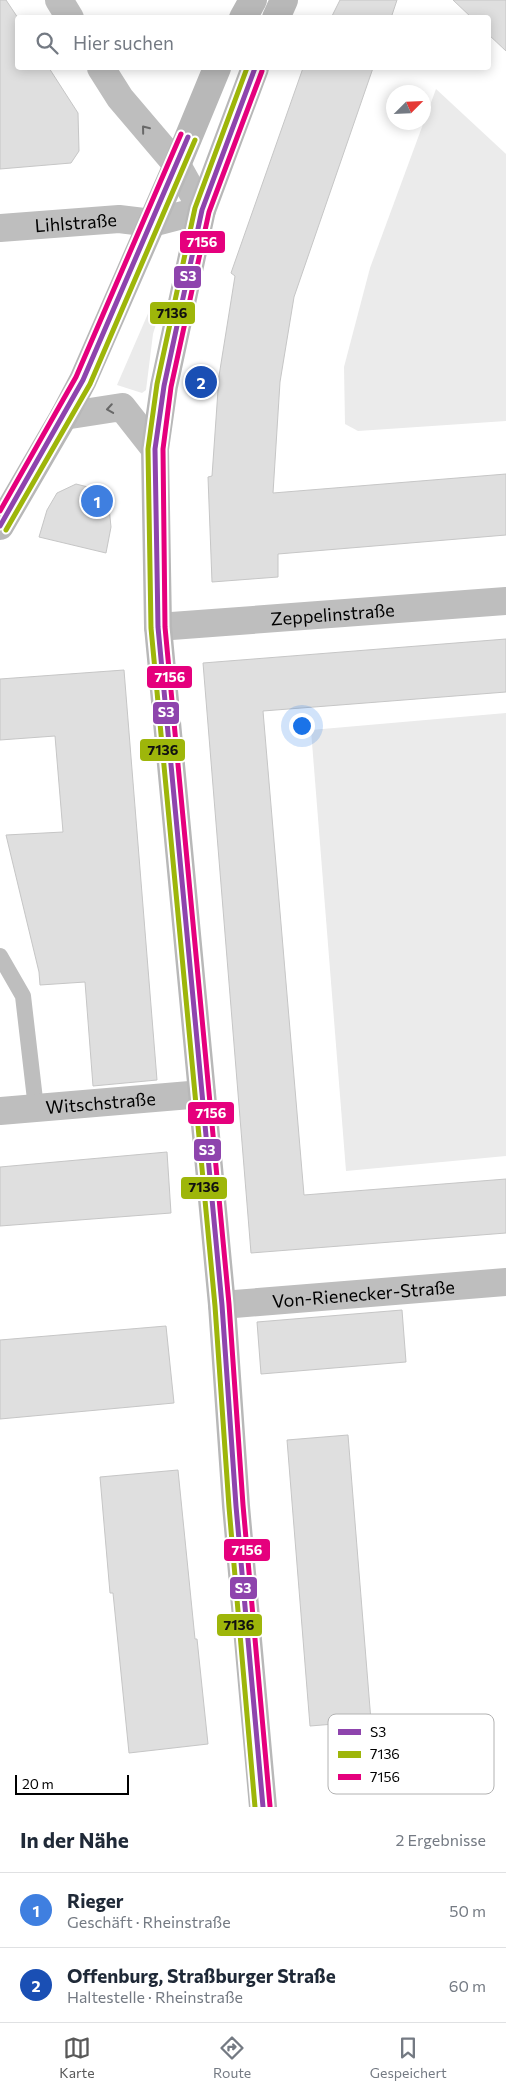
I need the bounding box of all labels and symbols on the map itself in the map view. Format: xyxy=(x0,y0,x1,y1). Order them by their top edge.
north arrow xyxy=(386,85,431,130)
one-way arrow xyxy=(142,126,150,135)
street label: Lihlstraße xyxy=(34,208,118,236)
line badge: 7156 xyxy=(179,230,226,254)
text: 7156 xyxy=(187,233,218,250)
line badge: S3 xyxy=(173,265,202,289)
text: S3 xyxy=(180,267,196,284)
line badge: 7136 xyxy=(149,301,196,325)
text: 7136 xyxy=(157,304,188,321)
pin: 2 xyxy=(185,363,217,401)
one-way arrow xyxy=(105,404,114,414)
pin: 1 xyxy=(81,482,113,520)
street label: Zeppelinstraße xyxy=(270,598,395,630)
line badge: 7156 xyxy=(146,665,193,689)
text: 7156 xyxy=(155,668,186,685)
line badge: S3 xyxy=(152,701,180,725)
text: S3 xyxy=(158,703,174,720)
your location xyxy=(289,713,315,739)
line badge: 7136 xyxy=(139,738,186,762)
text: 7136 xyxy=(148,741,179,758)
street label: Witschstraße xyxy=(45,1087,156,1118)
line badge: 7156 xyxy=(187,1101,235,1125)
text: 7156 xyxy=(196,1104,227,1121)
line badge: S3 xyxy=(193,1138,222,1162)
text: S3 xyxy=(199,1141,215,1158)
line badge: 7136 xyxy=(180,1176,228,1200)
text: 7136 xyxy=(189,1178,220,1195)
street label: Von-Rienecker-Straße xyxy=(271,1275,456,1312)
line badge: 7156 xyxy=(223,1538,271,1562)
text: 7156 xyxy=(232,1541,263,1558)
line badge: S3 xyxy=(229,1576,258,1600)
text: S3 xyxy=(235,1579,251,1596)
line badge: 7136 xyxy=(216,1613,263,1637)
text: 7136 xyxy=(224,1616,255,1633)
legend xyxy=(328,1714,494,1794)
text: S3 xyxy=(370,1723,386,1740)
text: 7136 xyxy=(370,1745,400,1762)
text: 7156 xyxy=(370,1768,400,1785)
scale bar xyxy=(15,1772,129,1795)

